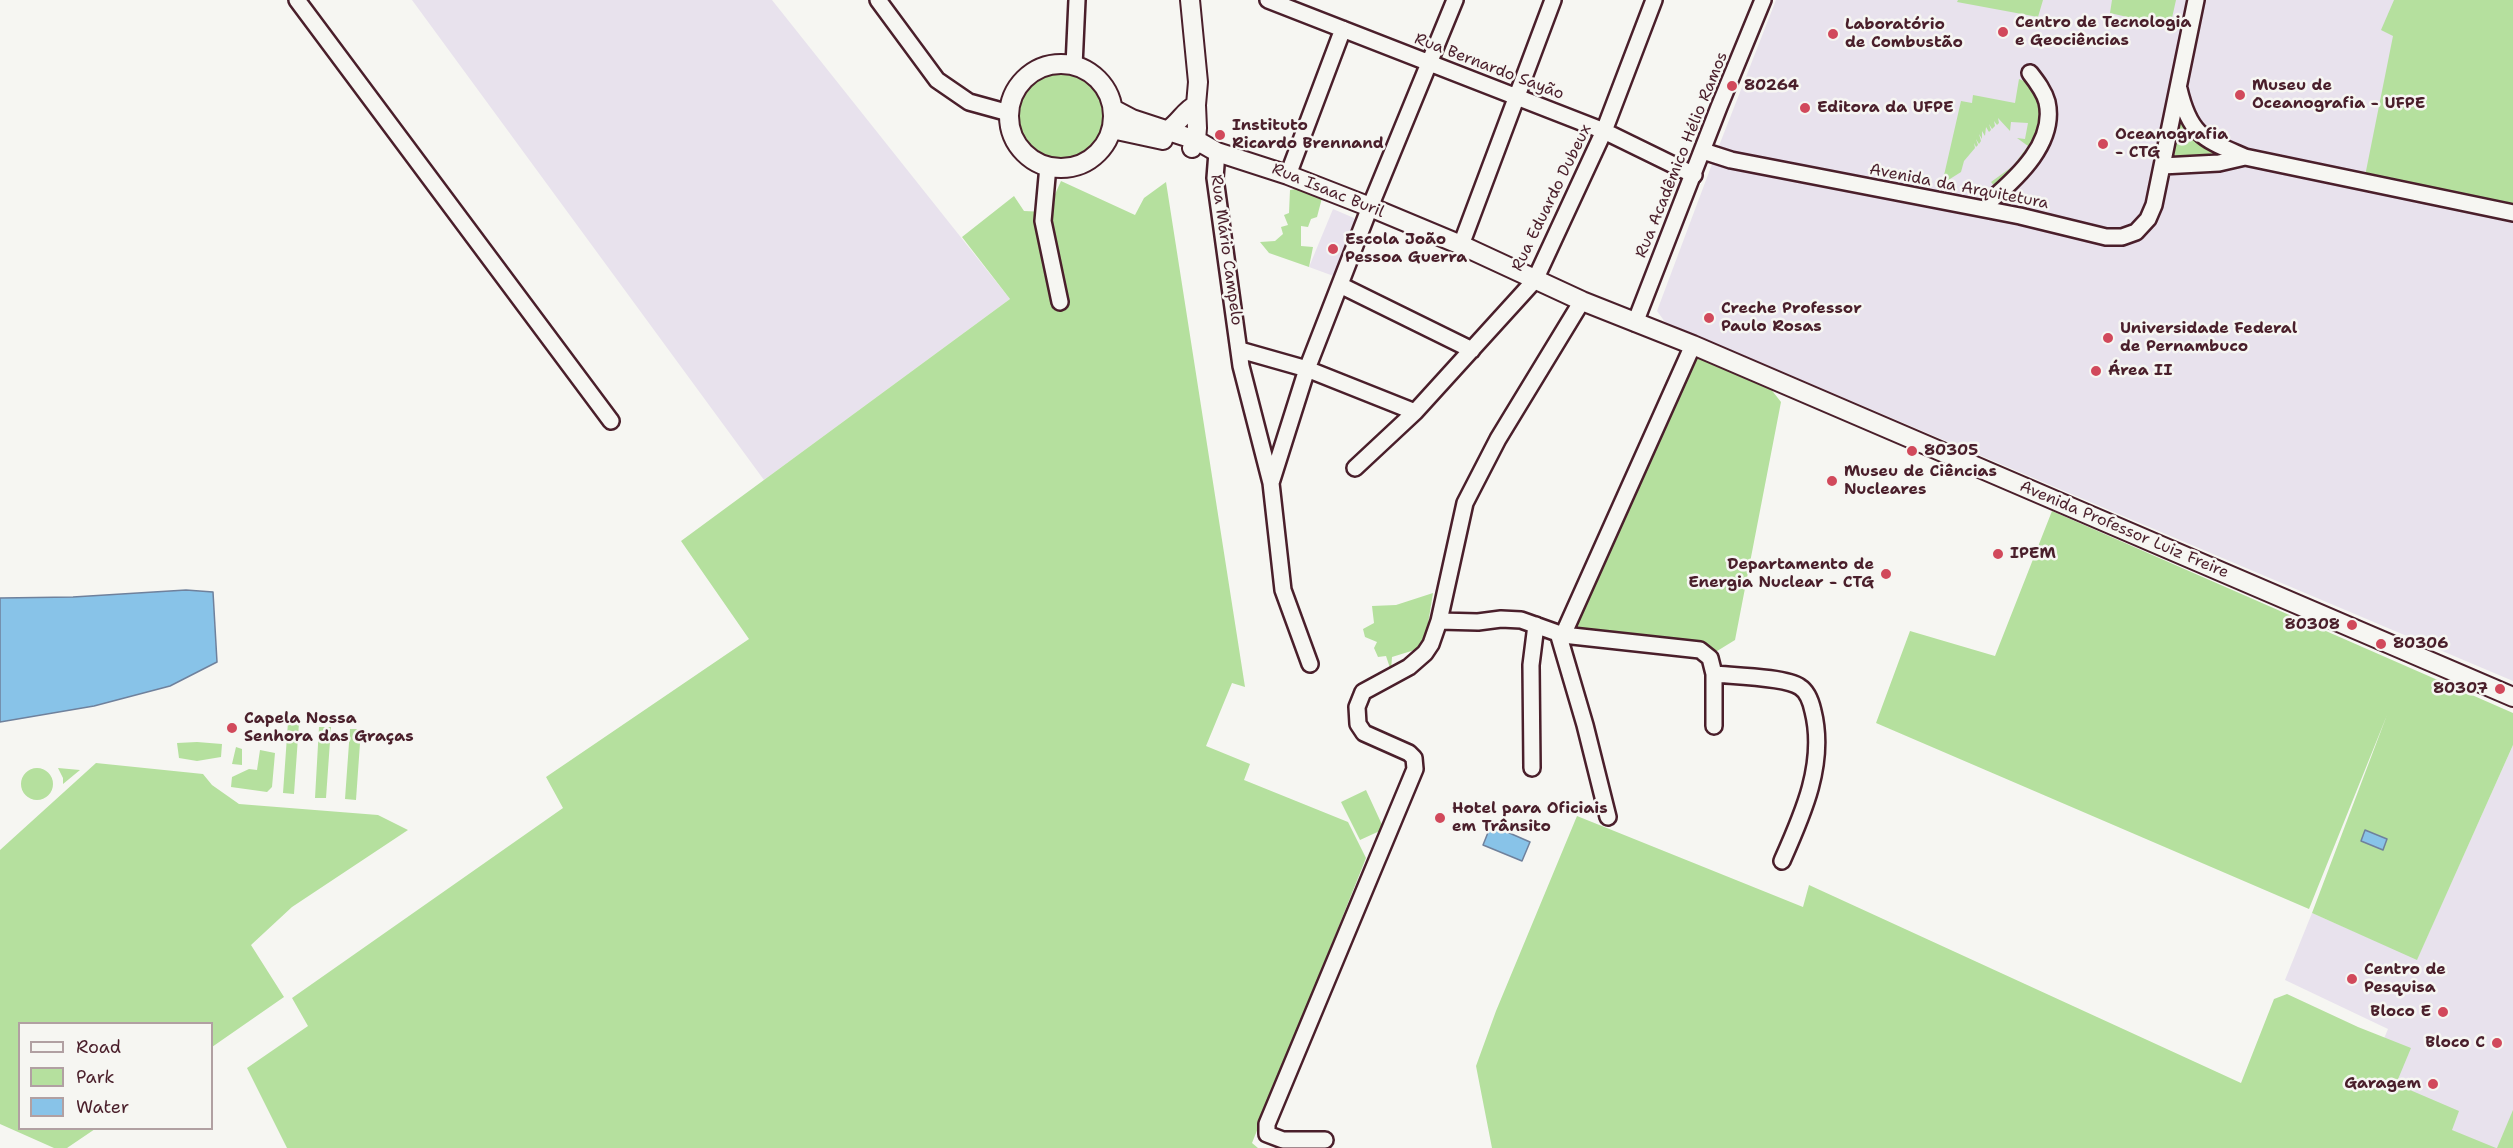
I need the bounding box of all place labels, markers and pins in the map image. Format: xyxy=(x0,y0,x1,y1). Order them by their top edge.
place label: Centro de Tecnologia e Geociências xyxy=(2015,13,2191,51)
place label: Laboratório de Combustão xyxy=(1845,15,1963,53)
marker: Centro de Tecnologia e Geociências xyxy=(1996,25,2010,39)
marker: Laboratório de Combustão xyxy=(1826,27,1840,41)
place label: 80264 xyxy=(1744,76,1799,96)
place label: Museu de Oceanografia - UFPE xyxy=(2252,76,2425,114)
marker: 80264 xyxy=(1725,79,1739,93)
marker: Museu de Oceanografia - UFPE xyxy=(2233,88,2247,102)
place label: Editora da UFPE xyxy=(1817,98,1954,118)
marker: Editora da UFPE xyxy=(1798,101,1812,115)
place label: Instituto Ricardo Brennand xyxy=(1232,116,1384,154)
place label: Oceanografia - CTG xyxy=(2115,125,2228,163)
marker: Instituto Ricardo Brennand xyxy=(1213,128,1227,142)
marker: Oceanografia - CTG xyxy=(2096,137,2110,151)
place label: Escola João Pessoa Guerra xyxy=(1345,230,1467,268)
marker: Escola João Pessoa Guerra xyxy=(1326,242,1340,256)
place label: Creche Professor Paulo Rosas xyxy=(1721,299,1862,337)
marker: Creche Professor Paulo Rosas xyxy=(1702,311,1716,325)
place label: Universidade Federal de Pernambuco xyxy=(2120,319,2297,357)
marker: Universidade Federal de Pernambuco xyxy=(2101,331,2115,345)
place label: Área II xyxy=(2108,361,2173,381)
marker: Área II xyxy=(2089,364,2103,378)
place label: 80305 xyxy=(1924,441,1978,461)
marker: 80305 xyxy=(1905,444,1919,458)
place label: Museu de Ciências Nucleares xyxy=(1844,462,1997,500)
marker: Museu de Ciências Nucleares xyxy=(1825,474,1839,488)
place label: IPEM xyxy=(2010,544,2056,564)
marker: IPEM xyxy=(1991,547,2005,561)
place label: Departamento de Energia Nuclear - CTG xyxy=(1688,555,1874,593)
marker: Departamento de Energia Nuclear - CTG xyxy=(1879,567,1893,581)
place label: 80308 xyxy=(2285,615,2340,635)
marker: 80308 xyxy=(2345,618,2359,632)
place label: 80306 xyxy=(2393,634,2448,654)
marker: 80306 xyxy=(2374,637,2388,651)
place label: 80307 xyxy=(2433,679,2488,699)
marker: 80307 xyxy=(2493,682,2507,696)
place label: Capela Nossa Senhora das Graças xyxy=(244,709,414,747)
marker: Capela Nossa Senhora das Graças xyxy=(225,721,239,735)
place label: Hotel para Oficiais em Trânsito xyxy=(1452,799,1608,837)
marker: Hotel para Oficiais em Trânsito xyxy=(1433,811,1447,825)
place label: Centro de Pesquisa xyxy=(2364,960,2446,998)
marker: Centro de Pesquisa xyxy=(2345,972,2359,986)
place label: Bloco E xyxy=(2370,1002,2431,1022)
marker: Bloco E xyxy=(2436,1005,2450,1019)
place label: Bloco C xyxy=(2425,1033,2485,1053)
marker: Bloco C xyxy=(2490,1036,2504,1050)
place label: Garagem xyxy=(2344,1074,2421,1094)
marker: Garagem xyxy=(2426,1077,2440,1091)

